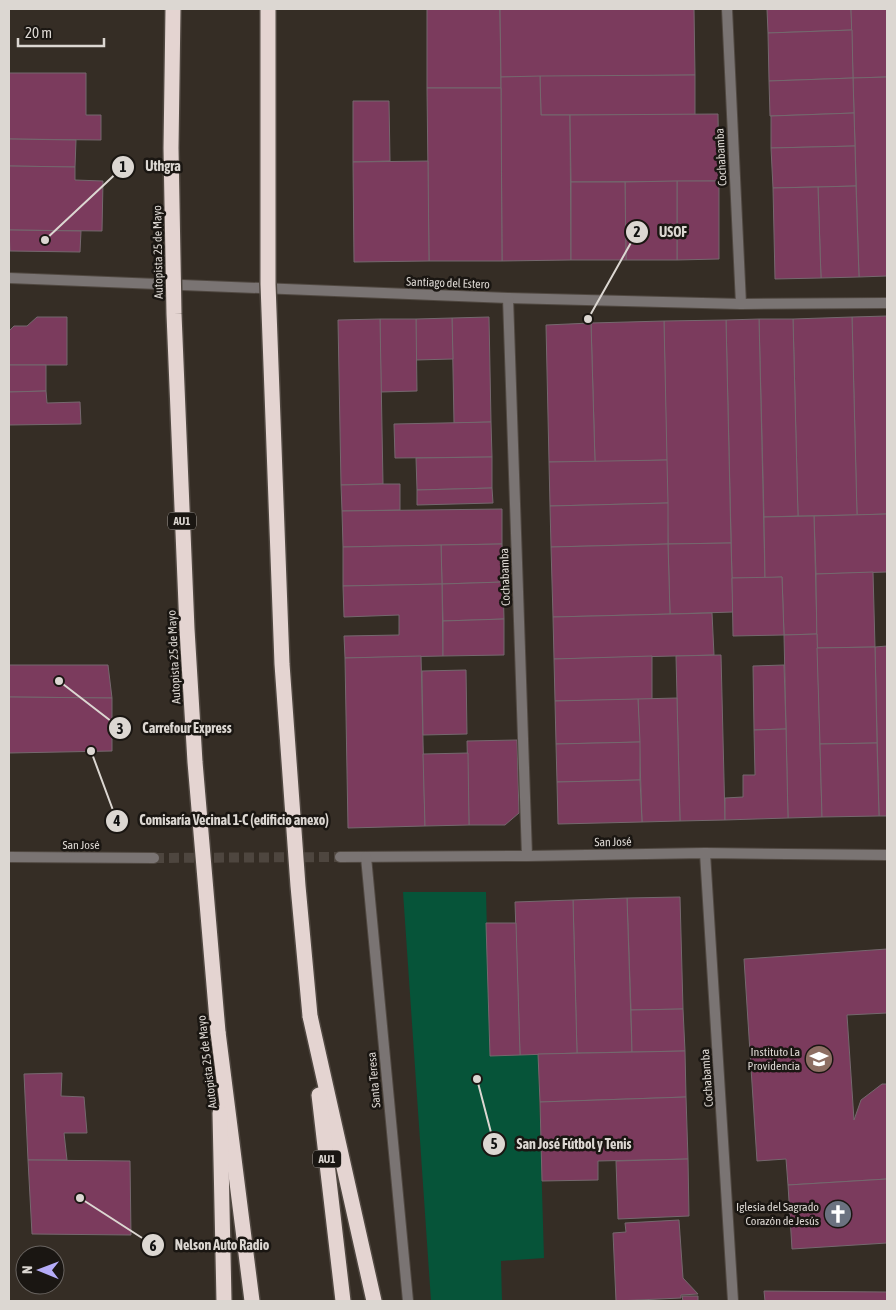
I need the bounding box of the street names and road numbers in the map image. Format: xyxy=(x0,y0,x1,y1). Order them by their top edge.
street label: Cochabamba xyxy=(712,128,730,186)
street label: Autopista 25 de Mayo xyxy=(150,205,166,299)
street label: Santiago del Estero xyxy=(406,275,490,291)
road number: AU1 xyxy=(168,512,196,530)
street label: Cochabamba xyxy=(497,548,513,606)
street label: Autopista 25 de Mayo xyxy=(165,609,183,704)
street label: San José xyxy=(594,835,632,849)
street label: San José xyxy=(62,838,100,852)
street label: Autopista 25 de Mayo xyxy=(194,1014,220,1109)
street label: Cochabamba xyxy=(698,1049,716,1107)
street label: Santa Teresa xyxy=(365,1052,383,1108)
road number: AU1 xyxy=(313,1150,341,1168)

